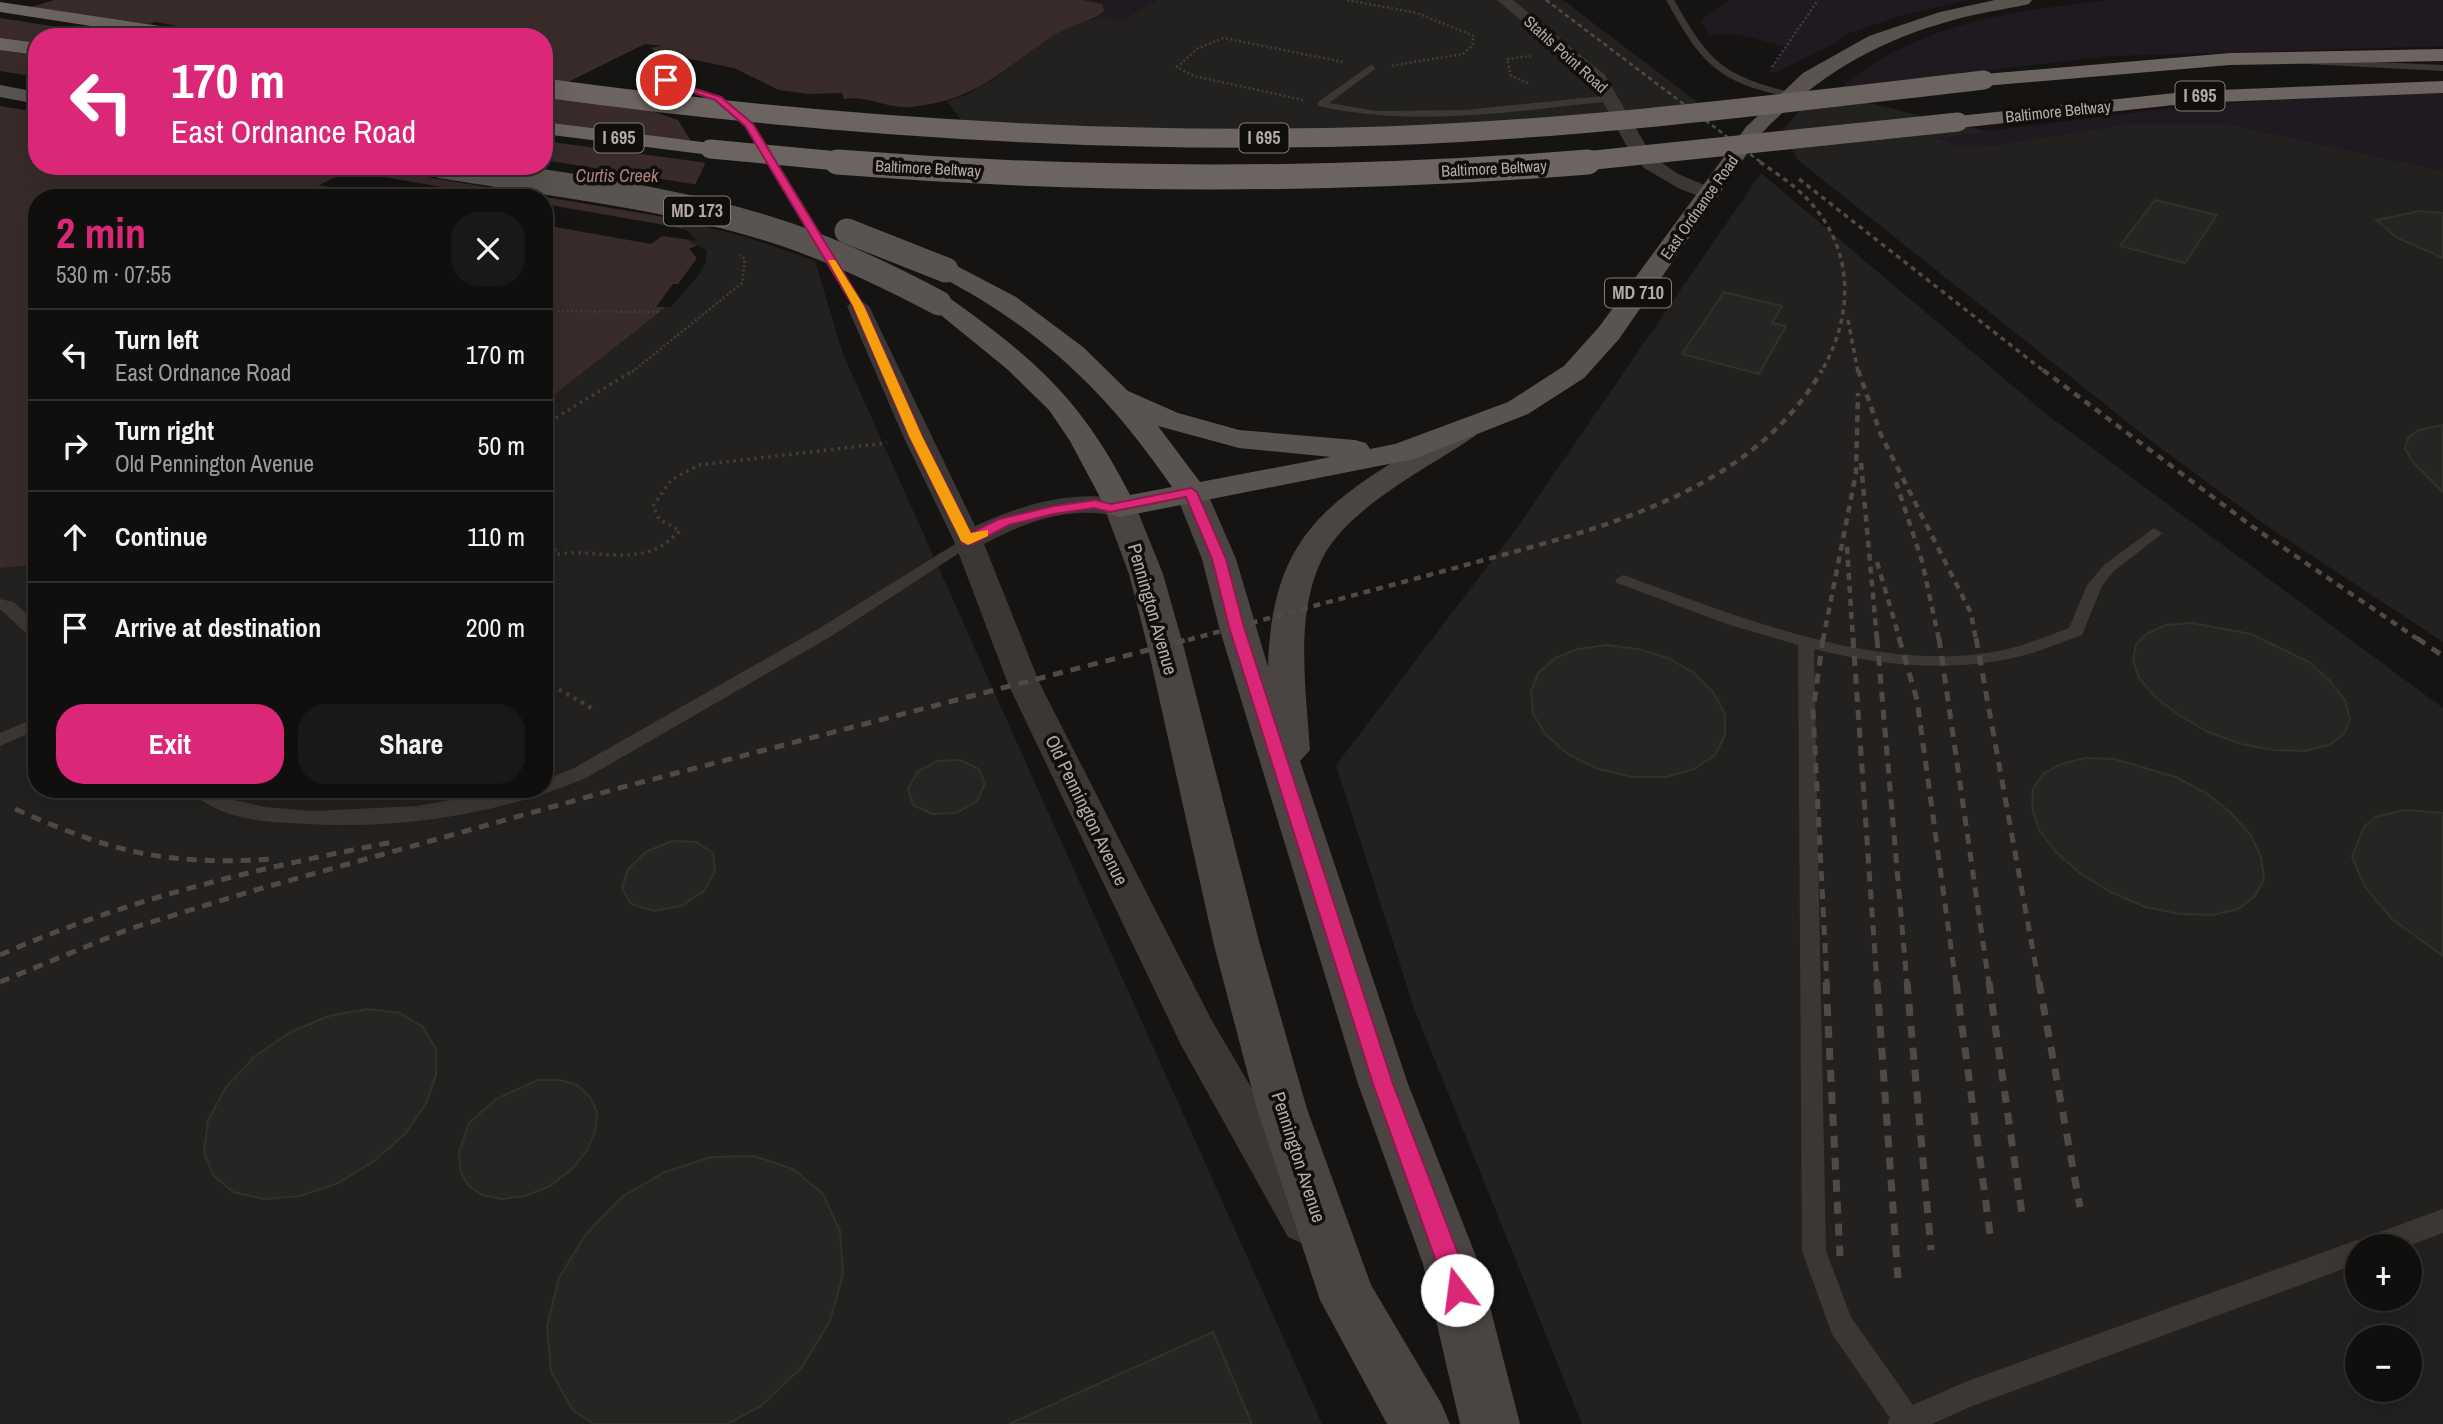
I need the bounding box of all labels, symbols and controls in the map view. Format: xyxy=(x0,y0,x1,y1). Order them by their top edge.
street label: Stahls Point Road xyxy=(1519,10,1613,98)
text: 170 m xyxy=(171,47,285,113)
pin xyxy=(636,50,696,110)
icon: left xyxy=(56,56,147,147)
icon: arrive xyxy=(647,61,685,99)
road number: I 695 xyxy=(2176,82,2224,110)
street label: Baltimore Beltway xyxy=(2004,94,2112,127)
text: East Ordnance Road xyxy=(171,110,416,153)
road number: I 695 xyxy=(594,124,644,153)
road number: I 695 xyxy=(1240,124,1288,153)
street label: East Ordnance Road xyxy=(1655,151,1743,263)
street label: Baltimore Beltway xyxy=(875,154,982,182)
street label: Baltimore Beltway xyxy=(1441,154,1548,182)
water label: Curtis Creek xyxy=(576,163,659,188)
road number: MD 173 xyxy=(664,196,730,226)
text: 2 min xyxy=(56,205,146,261)
button: close xyxy=(451,212,525,286)
text: 530 m · 07:55 xyxy=(56,259,171,290)
road number: MD 710 xyxy=(1605,278,1671,307)
text: Turn left xyxy=(115,322,199,357)
icon: left xyxy=(56,336,94,374)
text: 170 m xyxy=(466,337,525,372)
text: East Ordnance Road xyxy=(115,357,291,388)
text: Turn right xyxy=(115,413,214,448)
icon: right xyxy=(56,427,94,465)
text: 50 m xyxy=(478,428,525,463)
text: Old Pennington Avenue xyxy=(115,448,314,479)
icon: ahead xyxy=(56,518,94,556)
text: Continue xyxy=(115,519,207,554)
text: 110 m xyxy=(467,519,525,554)
street label: Pennington Avenue xyxy=(1122,540,1184,678)
icon: arrive xyxy=(56,609,94,647)
text: Arrive at destination xyxy=(115,610,321,645)
text: 200 m xyxy=(466,610,525,645)
button: Exit xyxy=(56,704,284,784)
button: Share xyxy=(298,704,525,784)
street label: Old Pennington Avenue xyxy=(1039,730,1135,890)
street label: Pennington Avenue xyxy=(1266,1088,1332,1226)
map controls xyxy=(2345,1234,2422,1402)
button: + xyxy=(2345,1234,2422,1311)
position arrow xyxy=(1420,1253,1494,1327)
button: − xyxy=(2345,1325,2422,1402)

